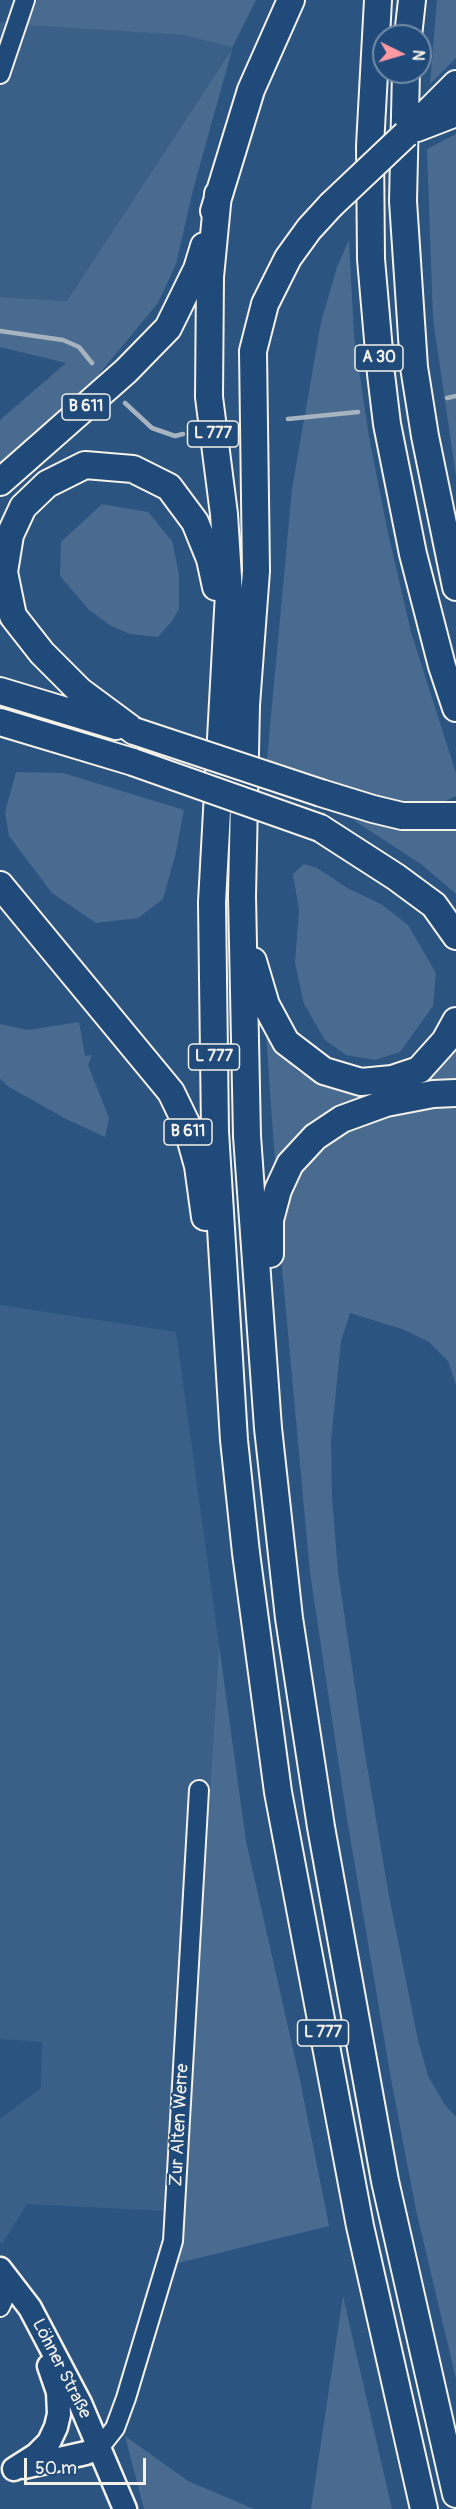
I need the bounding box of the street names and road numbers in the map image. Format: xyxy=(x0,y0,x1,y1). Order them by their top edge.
road number: A 30 xyxy=(355,345,403,371)
road number: B 611 xyxy=(62,394,110,420)
road number: L 777 xyxy=(188,421,238,447)
road number: L 777 xyxy=(188,1044,240,1070)
road number: B 611 xyxy=(164,1119,212,1145)
road number: L 777 xyxy=(298,2020,348,2046)
street label: Zur Alten Werre xyxy=(166,2063,194,2187)
street label: Löhner Straße xyxy=(27,2316,95,2422)

